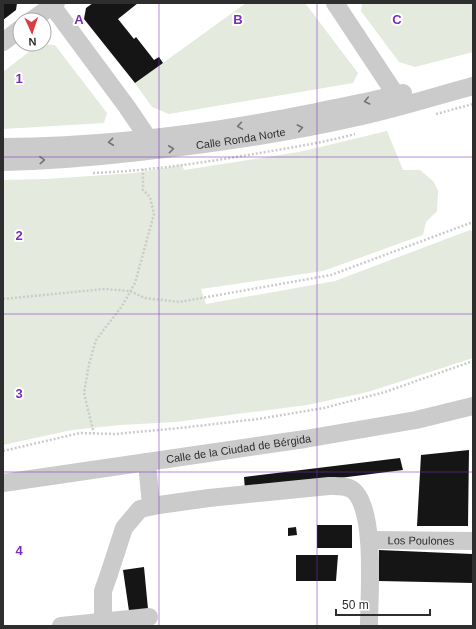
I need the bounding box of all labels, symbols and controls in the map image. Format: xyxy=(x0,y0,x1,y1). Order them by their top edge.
north arrow xyxy=(12,12,52,52)
text: A xyxy=(74,12,84,27)
text: B xyxy=(233,12,243,27)
text: C xyxy=(392,12,402,27)
text: N xyxy=(28,36,37,48)
text: 1 xyxy=(15,71,23,86)
one-way arrow xyxy=(364,97,370,105)
one-way arrow xyxy=(237,121,243,130)
one-way arrow xyxy=(297,125,303,133)
street label: Calle Ronda Norte xyxy=(195,126,286,151)
one-way arrow xyxy=(108,137,114,146)
one-way arrow xyxy=(168,144,174,153)
one-way arrow xyxy=(39,156,45,165)
text: 2 xyxy=(15,228,23,243)
text: 3 xyxy=(15,386,23,401)
street label: Calle de la Ciudad de Bérgida xyxy=(165,432,313,465)
street label: Los Poulones xyxy=(388,534,455,547)
text: 4 xyxy=(15,543,23,558)
scale bar xyxy=(336,591,430,617)
text: 50 m xyxy=(342,598,369,612)

